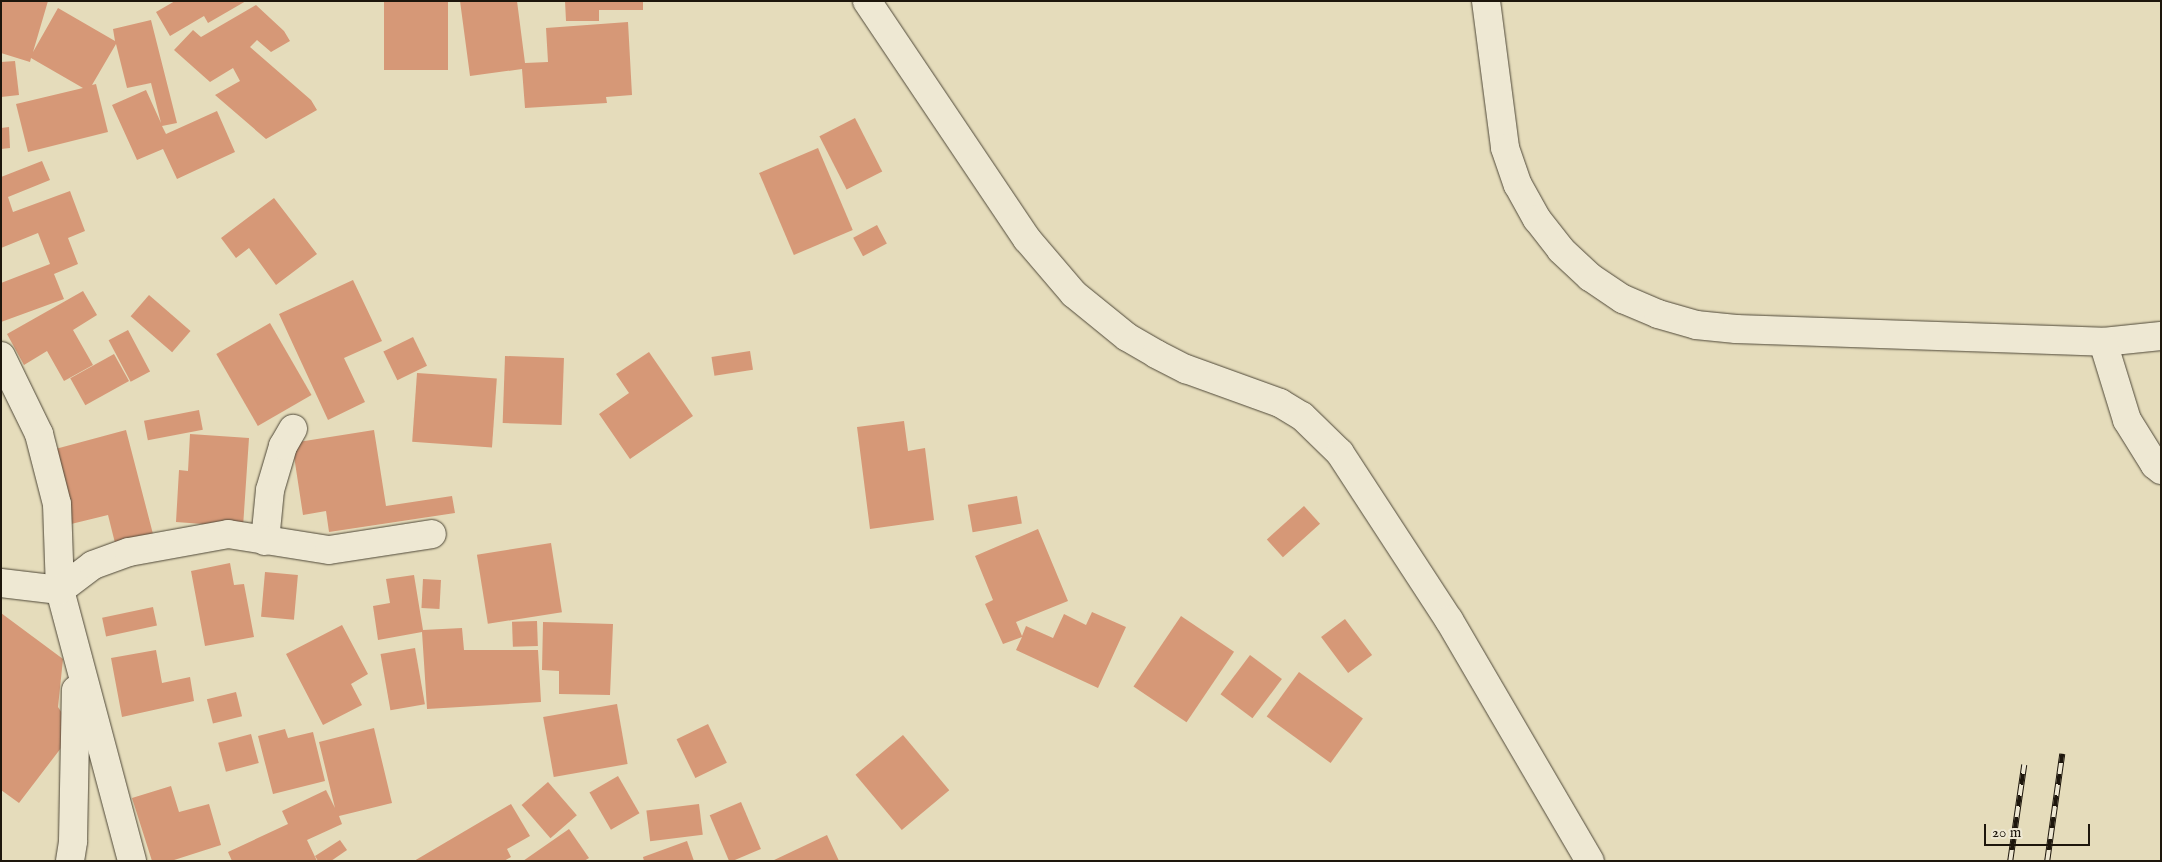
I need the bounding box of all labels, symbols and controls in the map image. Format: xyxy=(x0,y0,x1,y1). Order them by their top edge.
scale bar xyxy=(1987,814,2093,846)
text: 20 m xyxy=(1992,823,2021,842)

